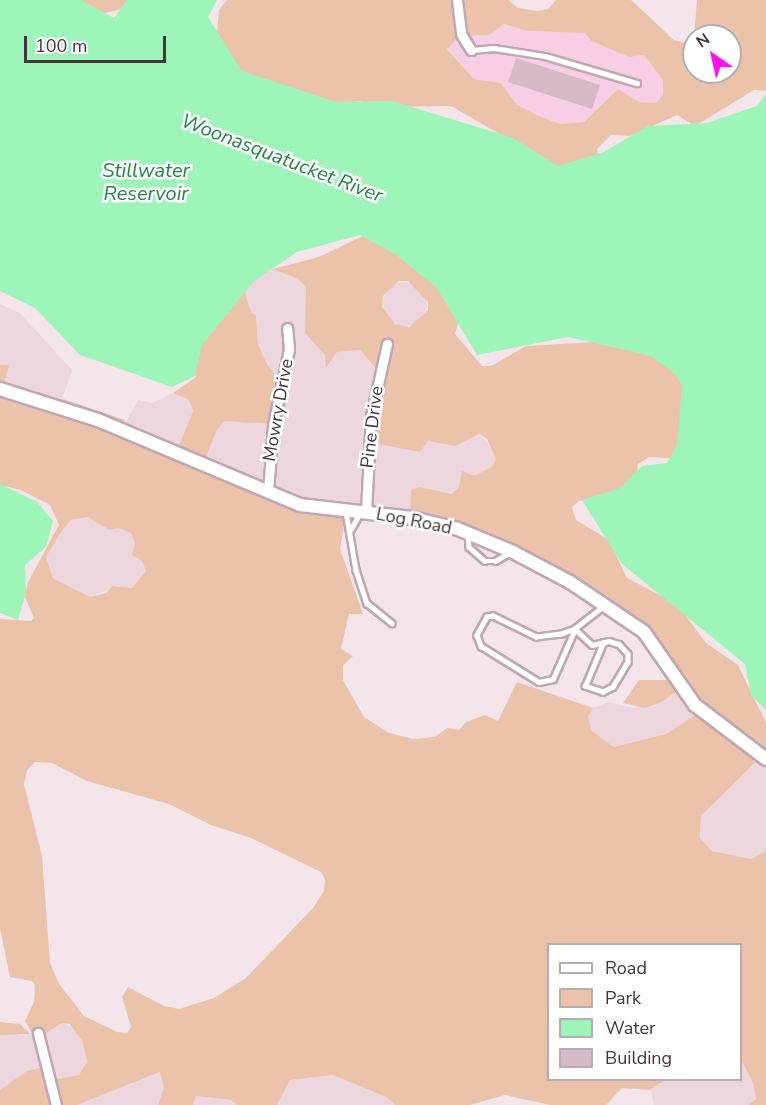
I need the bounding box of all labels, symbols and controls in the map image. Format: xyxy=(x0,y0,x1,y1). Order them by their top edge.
scale bar xyxy=(27,24,170,62)
north arrow xyxy=(682,24,742,84)
text: N xyxy=(692,28,714,53)
text: 100 m xyxy=(35,34,87,58)
water label: Woonasquatucket River xyxy=(178,108,386,208)
water label: Stillwater Reservoir xyxy=(102,159,190,206)
street label: Mowry Drive xyxy=(258,357,298,463)
street label: Pine Drive xyxy=(356,385,388,469)
street label: Log Road xyxy=(374,503,454,539)
legend xyxy=(547,943,742,1081)
text: Road xyxy=(605,956,647,980)
text: Park xyxy=(605,986,641,1010)
text: Water xyxy=(605,1016,656,1040)
text: Building xyxy=(605,1046,672,1070)

